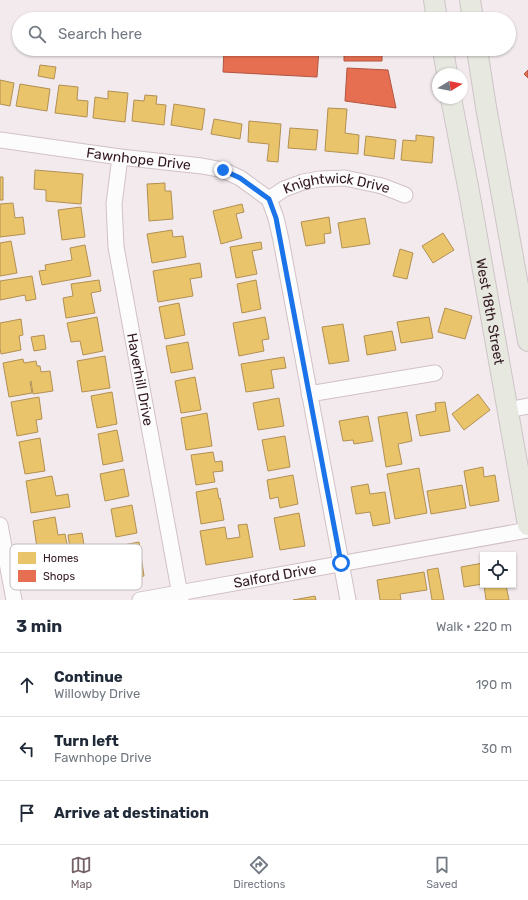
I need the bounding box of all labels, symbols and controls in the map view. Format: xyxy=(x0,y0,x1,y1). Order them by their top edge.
search box xyxy=(12,12,516,56)
icon: search xyxy=(26,23,48,45)
text: Search here xyxy=(58,25,142,43)
north arrow xyxy=(432,68,468,104)
street label: Fawnhope Drive xyxy=(85,144,192,174)
route end xyxy=(214,161,232,179)
street label: Knightwick Drive xyxy=(281,170,393,198)
street label: West 18th Street xyxy=(472,257,508,367)
street label: Haverhill Drive xyxy=(123,332,157,427)
legend xyxy=(10,544,142,590)
text: Homes xyxy=(43,552,79,565)
map controls xyxy=(480,552,516,588)
button: locate xyxy=(480,552,516,588)
route start xyxy=(332,554,350,572)
street label: Salford Drive xyxy=(232,560,318,592)
text: Shops xyxy=(43,570,75,583)
text: 3 min xyxy=(16,616,62,636)
text: Walk · 220 m xyxy=(436,619,512,634)
text: Continue xyxy=(54,668,123,686)
icon: ahead xyxy=(16,674,38,696)
text: 190 m xyxy=(476,677,512,692)
text: Willowby Drive xyxy=(54,686,140,701)
text: Turn left xyxy=(54,732,119,750)
icon: left xyxy=(16,738,38,760)
text: 30 m xyxy=(481,741,512,756)
text: Fawnhope Drive xyxy=(54,750,152,765)
icon: arrive xyxy=(16,802,38,824)
text: Arrive at destination xyxy=(54,804,209,822)
tab: Map xyxy=(70,854,92,891)
tab: Directions xyxy=(233,854,285,891)
tab: Saved xyxy=(426,854,458,891)

